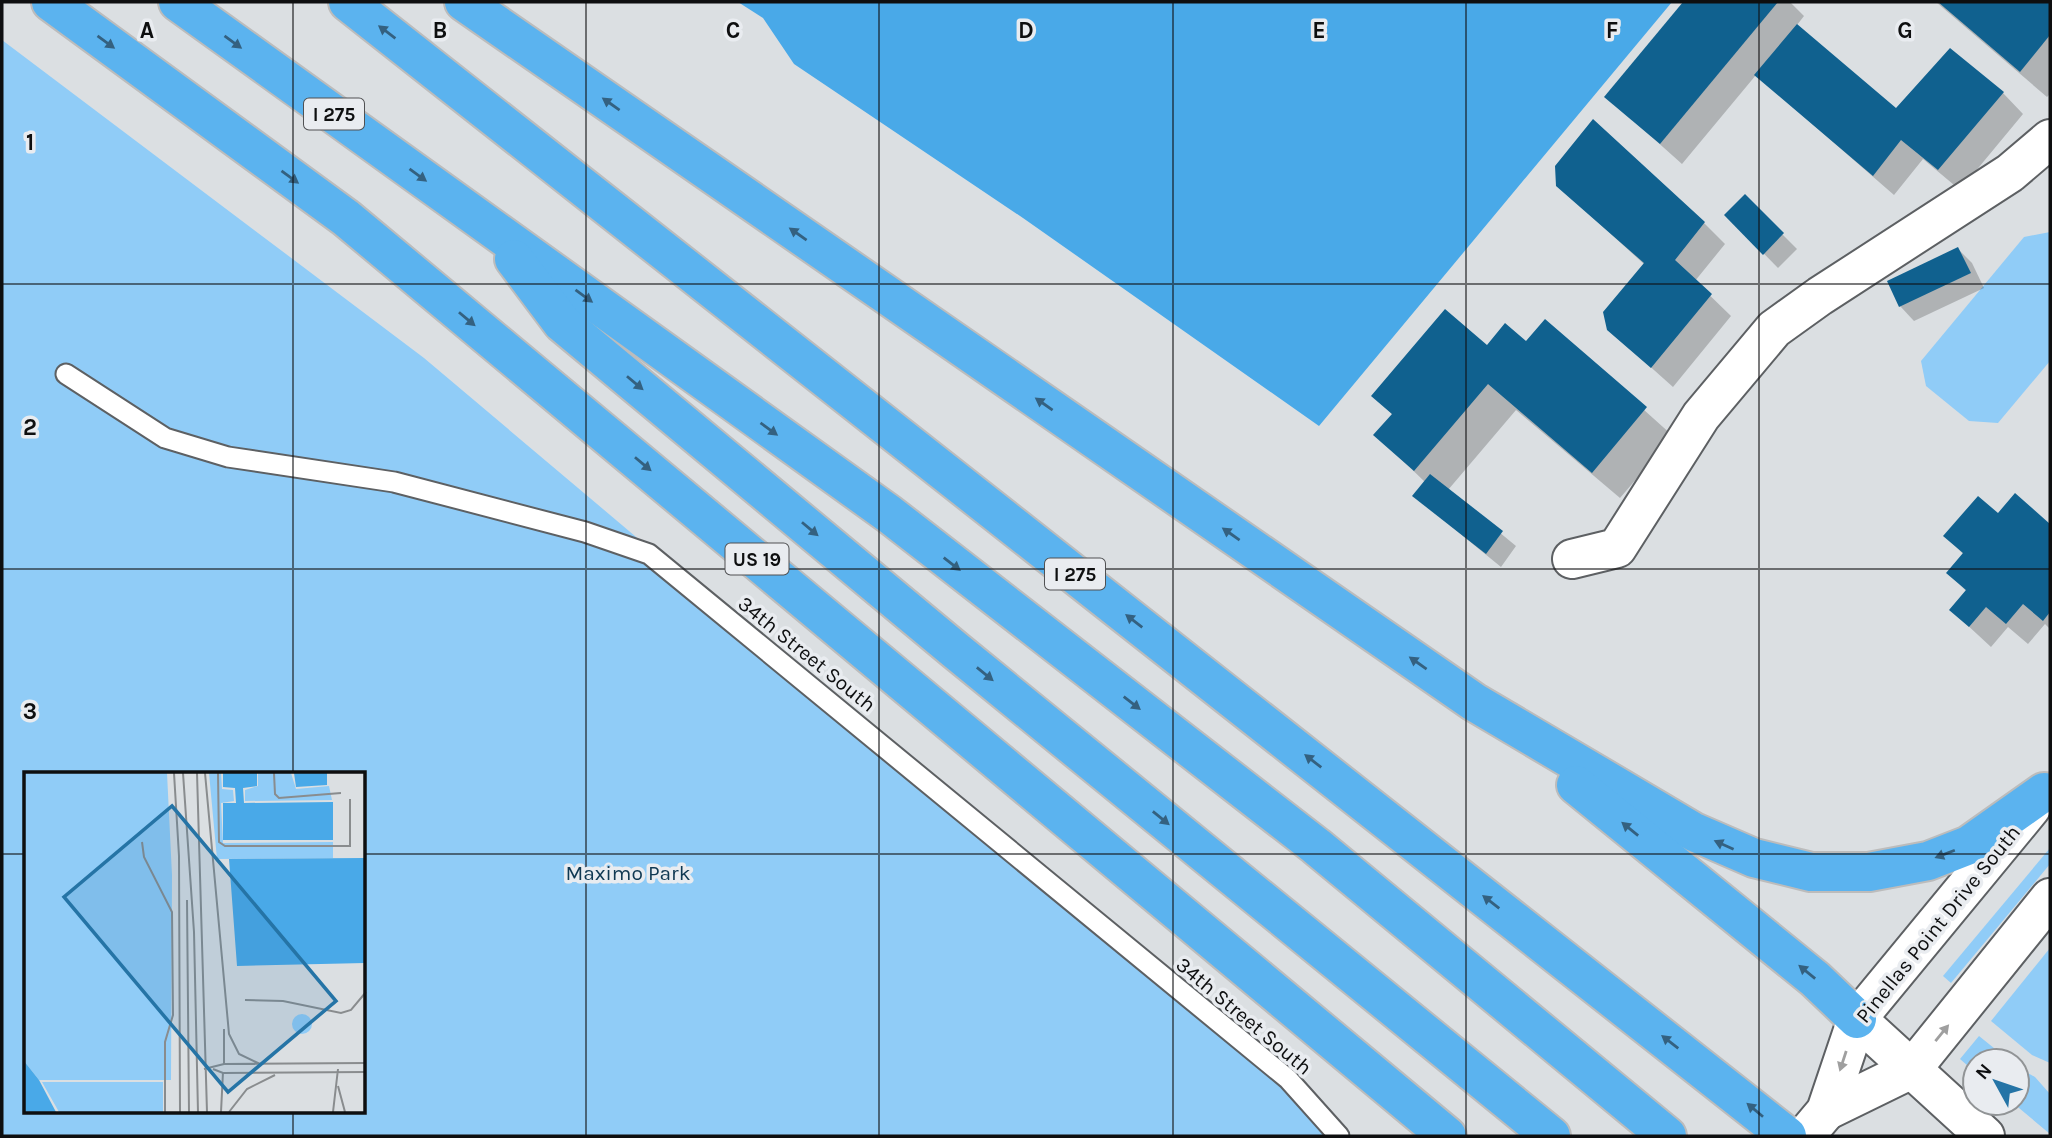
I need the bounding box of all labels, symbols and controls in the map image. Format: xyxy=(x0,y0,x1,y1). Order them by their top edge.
text: A xyxy=(140,17,154,44)
text: B xyxy=(433,17,447,44)
text: C xyxy=(726,17,740,44)
text: D xyxy=(1018,17,1034,44)
text: E xyxy=(1312,17,1326,44)
text: F xyxy=(1606,17,1618,44)
text: G xyxy=(1897,17,1913,44)
one-way arrow xyxy=(379,24,397,39)
one-way arrow xyxy=(97,35,116,49)
one-way arrow xyxy=(224,35,242,49)
one-way arrow xyxy=(602,97,620,111)
road number: I 275 xyxy=(304,98,364,130)
text: 1 xyxy=(26,129,34,156)
one-way arrow xyxy=(409,168,427,182)
one-way arrow xyxy=(281,170,299,184)
one-way arrow xyxy=(789,227,807,241)
one-way arrow xyxy=(575,289,594,303)
one-way arrow xyxy=(459,311,476,326)
one-way arrow xyxy=(626,376,644,391)
one-way arrow xyxy=(1035,397,1053,411)
text: 2 xyxy=(23,414,37,441)
one-way arrow xyxy=(760,421,778,435)
one-way arrow xyxy=(633,456,651,471)
one-way arrow xyxy=(801,521,819,537)
one-way arrow xyxy=(1222,527,1240,541)
road number: US 19 xyxy=(726,544,788,574)
one-way arrow xyxy=(943,556,961,571)
road number: I 275 xyxy=(1045,558,1105,590)
street label: 34th Street South xyxy=(733,591,881,717)
one-way arrow xyxy=(1125,613,1143,628)
one-way arrow xyxy=(1409,656,1427,670)
one-way arrow xyxy=(977,666,994,681)
one-way arrow xyxy=(1122,696,1140,711)
text: 3 xyxy=(23,698,37,725)
one-way arrow xyxy=(1304,754,1322,769)
inset map xyxy=(24,772,366,1114)
one-way arrow xyxy=(1153,810,1170,825)
street label: Pinellas Point Drive South xyxy=(1851,820,2025,1028)
one-way arrow xyxy=(1622,822,1639,837)
one-way arrow xyxy=(1714,839,1734,851)
one-way arrow xyxy=(1935,849,1956,860)
park label: Maximo Park xyxy=(565,861,691,885)
one-way arrow xyxy=(1483,894,1501,909)
street label: 34th Street South xyxy=(1171,952,1317,1080)
one-way arrow xyxy=(1799,965,1816,980)
one-way arrow xyxy=(1934,1025,1949,1043)
one-way arrow xyxy=(1662,1035,1680,1050)
north arrow xyxy=(1961,1047,2031,1117)
one-way arrow xyxy=(1837,1050,1848,1071)
text: N xyxy=(1971,1059,1997,1084)
one-way arrow xyxy=(1747,1103,1765,1118)

